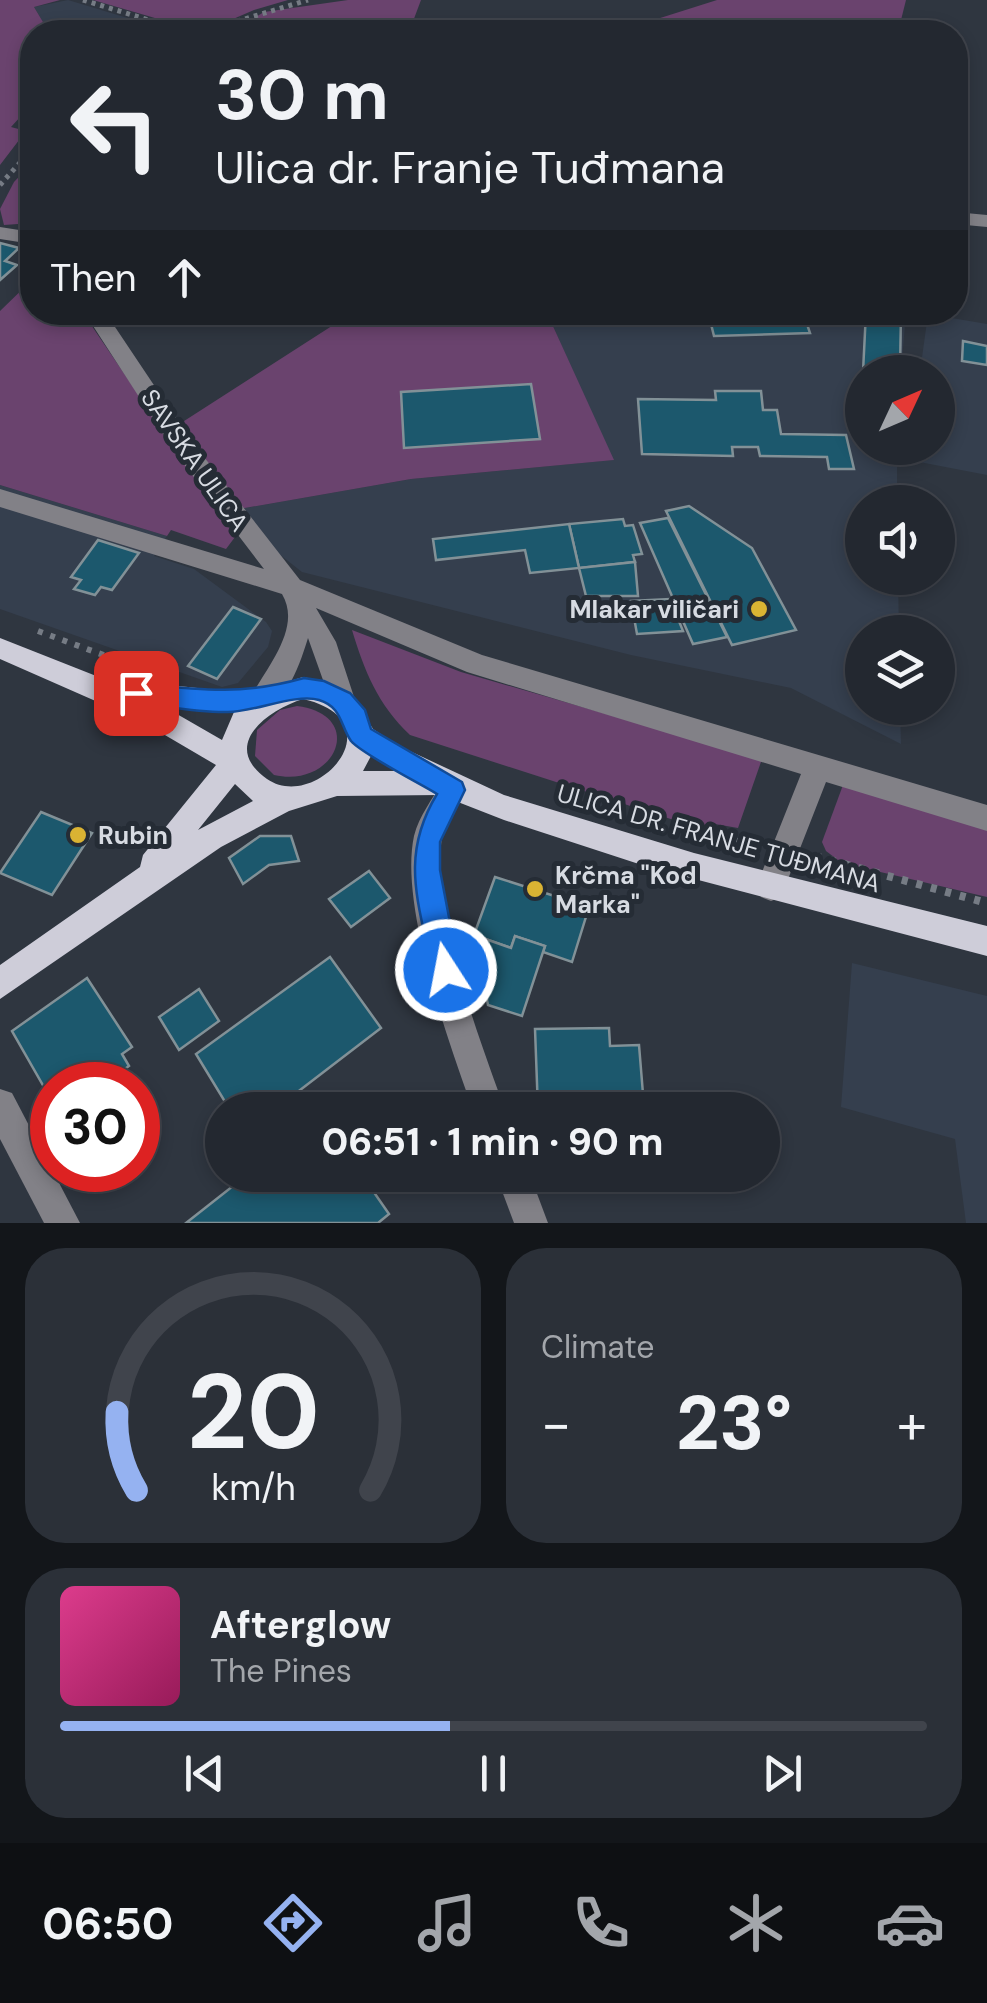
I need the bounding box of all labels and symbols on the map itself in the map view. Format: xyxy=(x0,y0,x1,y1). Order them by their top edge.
north arrow xyxy=(845,355,955,465)
street label: SAVSKA ULICA xyxy=(133,383,256,538)
place label: Mlakar viličari xyxy=(569,593,739,626)
marker: Mlakar viličari xyxy=(748,598,770,620)
pin xyxy=(94,651,179,736)
street label: ULICA DR. FRANJE TUĐMANA xyxy=(553,776,884,900)
place label: Rubin xyxy=(98,819,168,852)
marker: Rubin xyxy=(67,824,89,846)
place label: Krčma "Kod Marka" xyxy=(555,859,697,921)
marker: Krčma "Kod Marka" xyxy=(524,878,546,900)
position arrow xyxy=(394,918,498,1022)
speed limit sign: 30 xyxy=(30,1062,160,1192)

